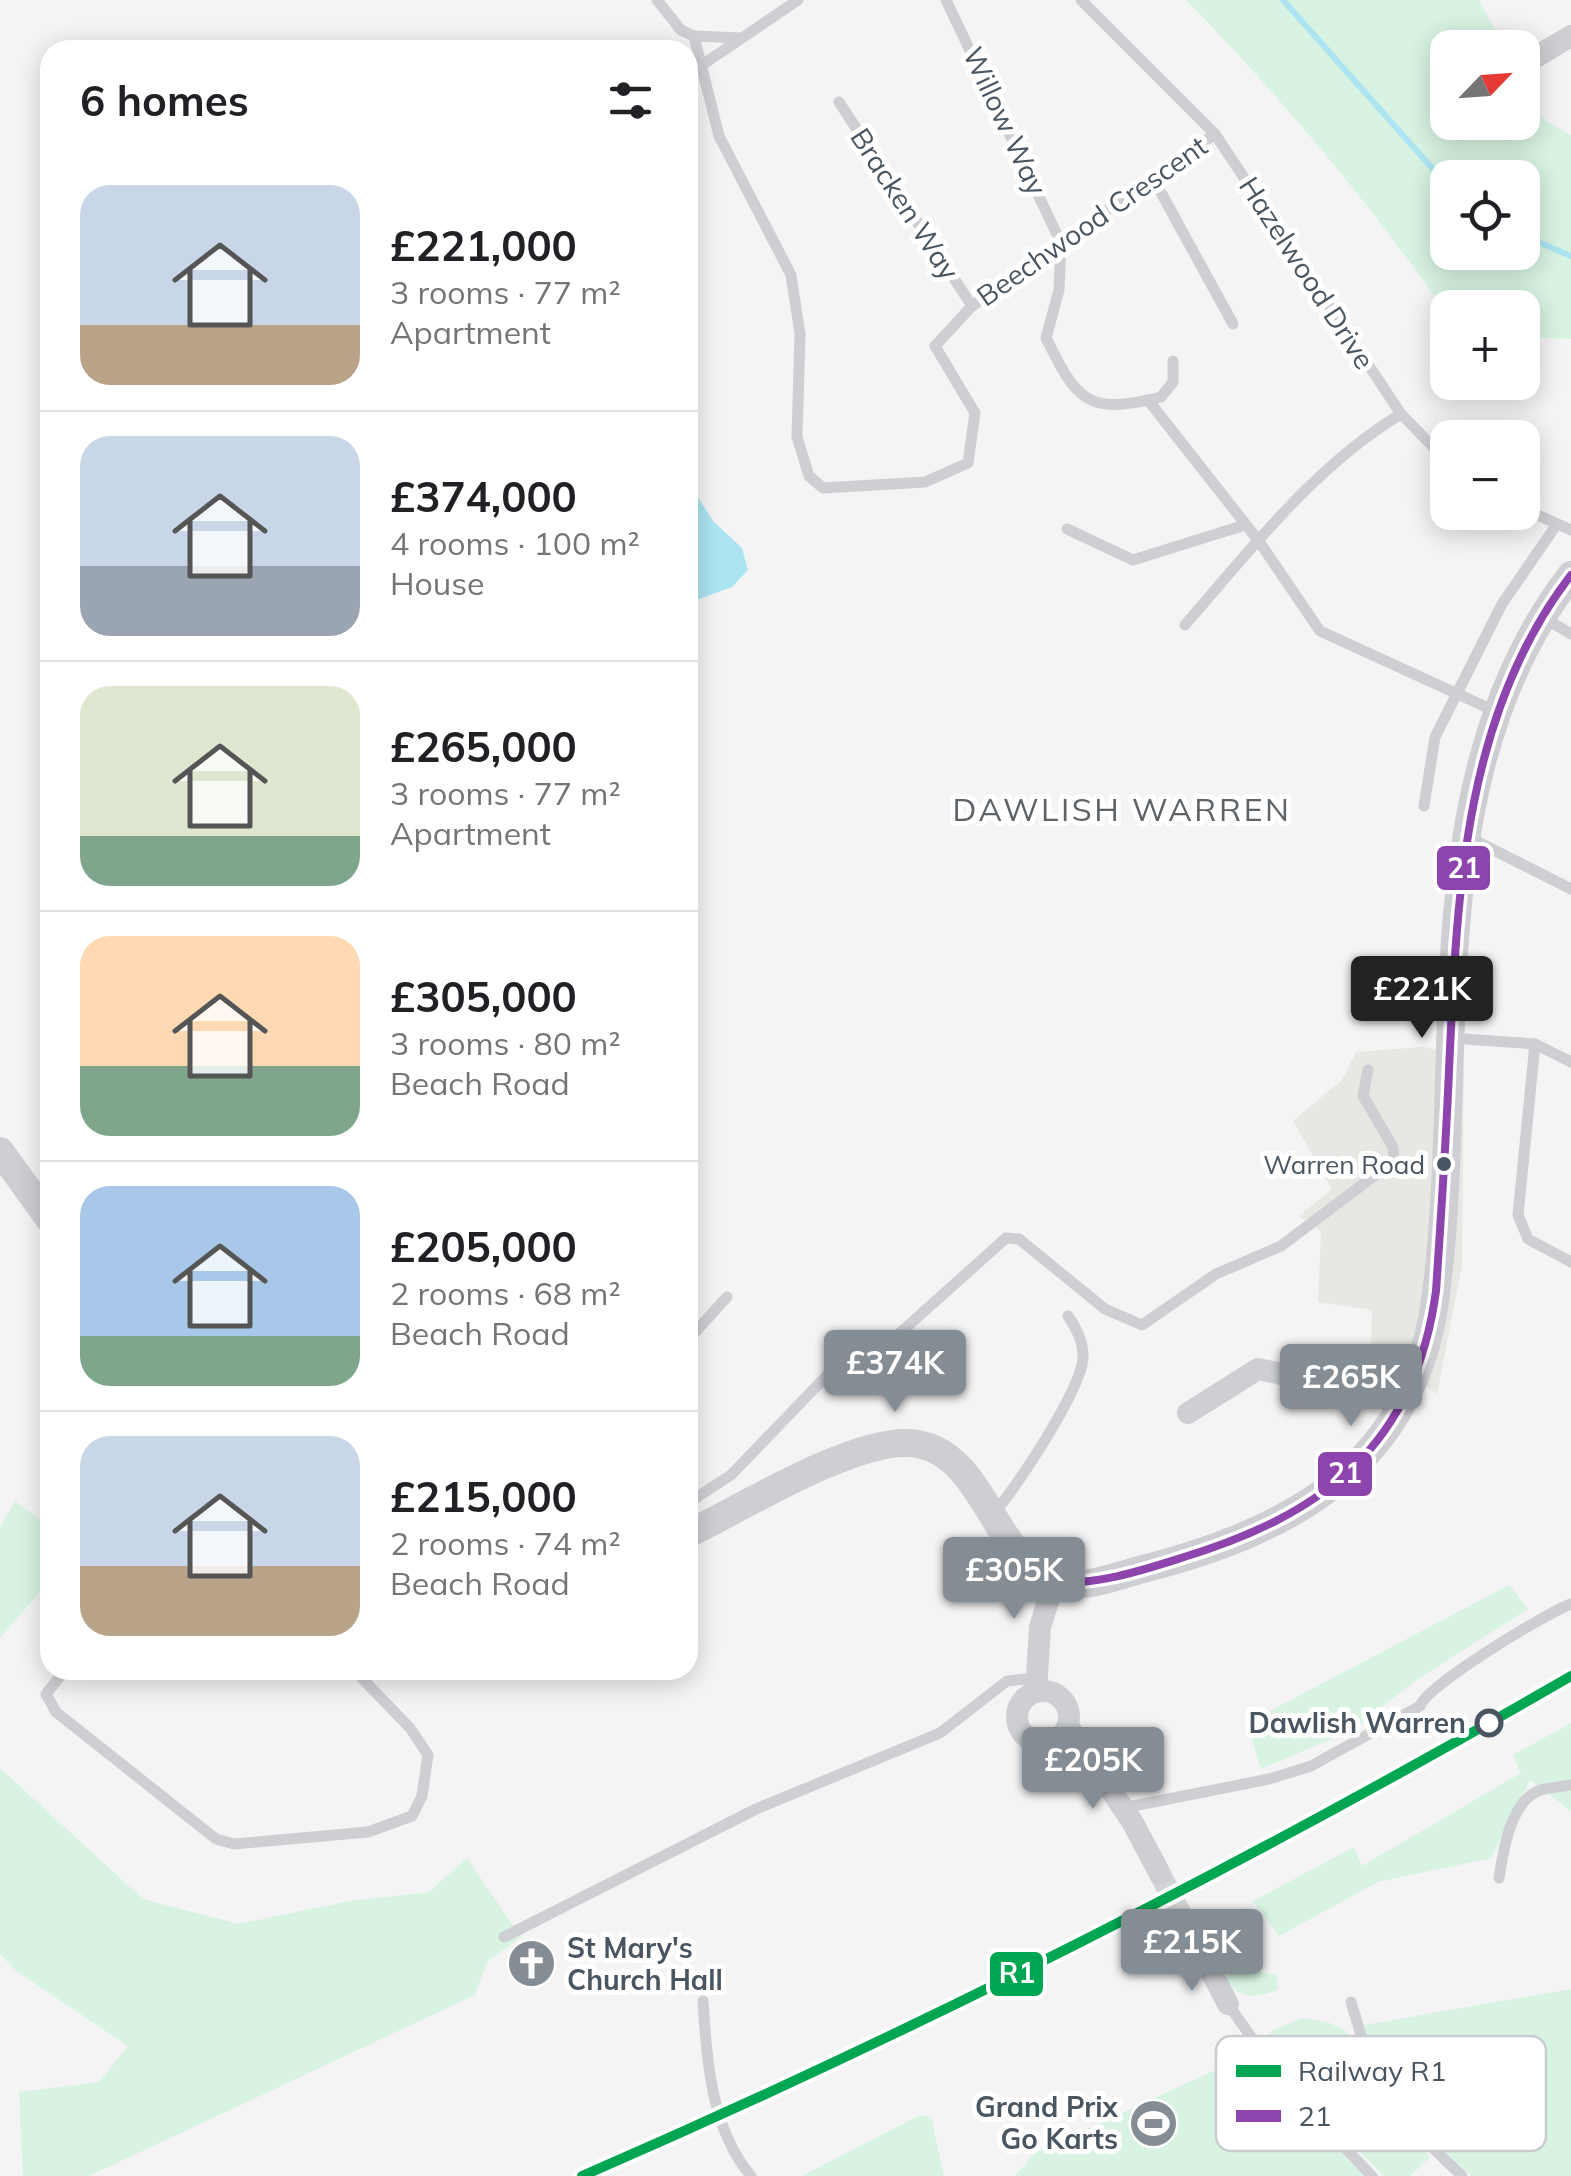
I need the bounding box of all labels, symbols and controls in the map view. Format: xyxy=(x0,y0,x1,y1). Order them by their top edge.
north arrow xyxy=(1430,30,1540,140)
map controls xyxy=(1430,30,1540,530)
street label: Willow Way xyxy=(956,41,1055,201)
icon: filters xyxy=(603,73,658,128)
text: 6 homes xyxy=(80,74,249,127)
street label: Bracken Way xyxy=(843,121,967,286)
street label: Beechwood Crescent xyxy=(970,128,1214,313)
button: locate xyxy=(1430,160,1540,270)
street label: Hazelwood Drive xyxy=(1232,170,1383,375)
text: £221,000 xyxy=(390,219,577,272)
icon: home xyxy=(160,225,280,345)
text: 3 rooms · 77 m² xyxy=(390,272,621,312)
button: + xyxy=(1430,290,1540,400)
text: Apartment xyxy=(390,312,551,352)
button: − xyxy=(1430,420,1540,530)
text: £374,000 xyxy=(390,470,577,523)
icon: home xyxy=(160,476,280,596)
text: 4 rooms · 100 m² xyxy=(390,523,640,563)
text: House xyxy=(390,563,485,603)
text: £265,000 xyxy=(390,720,577,773)
icon: home xyxy=(160,726,280,846)
text: 3 rooms · 77 m² xyxy=(390,773,621,813)
district label: DAWLISH WARREN xyxy=(953,789,1291,829)
text: Apartment xyxy=(390,813,551,853)
line badge: 21 xyxy=(1435,844,1492,892)
text: 21 xyxy=(1447,850,1481,885)
pin: £221K xyxy=(1352,956,1492,1041)
text: £221K xyxy=(1373,968,1471,1008)
text: £305,000 xyxy=(390,970,577,1023)
icon: home xyxy=(160,976,280,1096)
text: 3 rooms · 80 m² xyxy=(390,1023,621,1063)
text: Beach Road xyxy=(390,1063,570,1103)
place label: Warren Road xyxy=(1263,1148,1425,1181)
marker: Warren Road xyxy=(1434,1154,1454,1174)
text: £205,000 xyxy=(390,1220,577,1273)
icon: home xyxy=(160,1226,280,1346)
text: 2 rooms · 68 m² xyxy=(390,1273,621,1313)
text: Beach Road xyxy=(390,1313,570,1353)
pin: £374K xyxy=(825,1330,965,1415)
text: £374K xyxy=(846,1342,944,1382)
pin: £265K xyxy=(1281,1344,1421,1429)
text: £265K xyxy=(1302,1356,1400,1396)
line badge: 21 xyxy=(1316,1450,1374,1498)
text: 21 xyxy=(1328,1455,1362,1490)
text: £215,000 xyxy=(390,1470,577,1523)
icon: home xyxy=(160,1476,280,1596)
text: 2 rooms · 74 m² xyxy=(390,1523,621,1563)
pin: £305K xyxy=(944,1537,1084,1622)
text: £305K xyxy=(965,1549,1063,1589)
text: Beach Road xyxy=(390,1563,570,1603)
place label: Dawlish Warren xyxy=(1248,1705,1466,1740)
marker: Dawlish Warren xyxy=(1476,1710,1502,1736)
pin: £205K xyxy=(1023,1727,1163,1812)
text: £205K xyxy=(1044,1739,1142,1779)
pin: £215K xyxy=(1122,1909,1262,1994)
text: £215K xyxy=(1143,1921,1241,1961)
place label: St Mary's Church Hall xyxy=(567,1930,723,1997)
church icon: St Mary's Church Hall xyxy=(506,1938,558,1990)
line badge: R1 xyxy=(988,1950,1045,1998)
text: R1 xyxy=(999,1955,1035,1990)
legend xyxy=(1216,2036,1546,2151)
text: Railway R1 xyxy=(1298,2053,1447,2088)
place label: Grand Prix Go Karts xyxy=(975,2089,1119,2156)
sports icon: Grand Prix Go Karts xyxy=(1127,2097,1179,2149)
text: 21 xyxy=(1298,2098,1332,2133)

